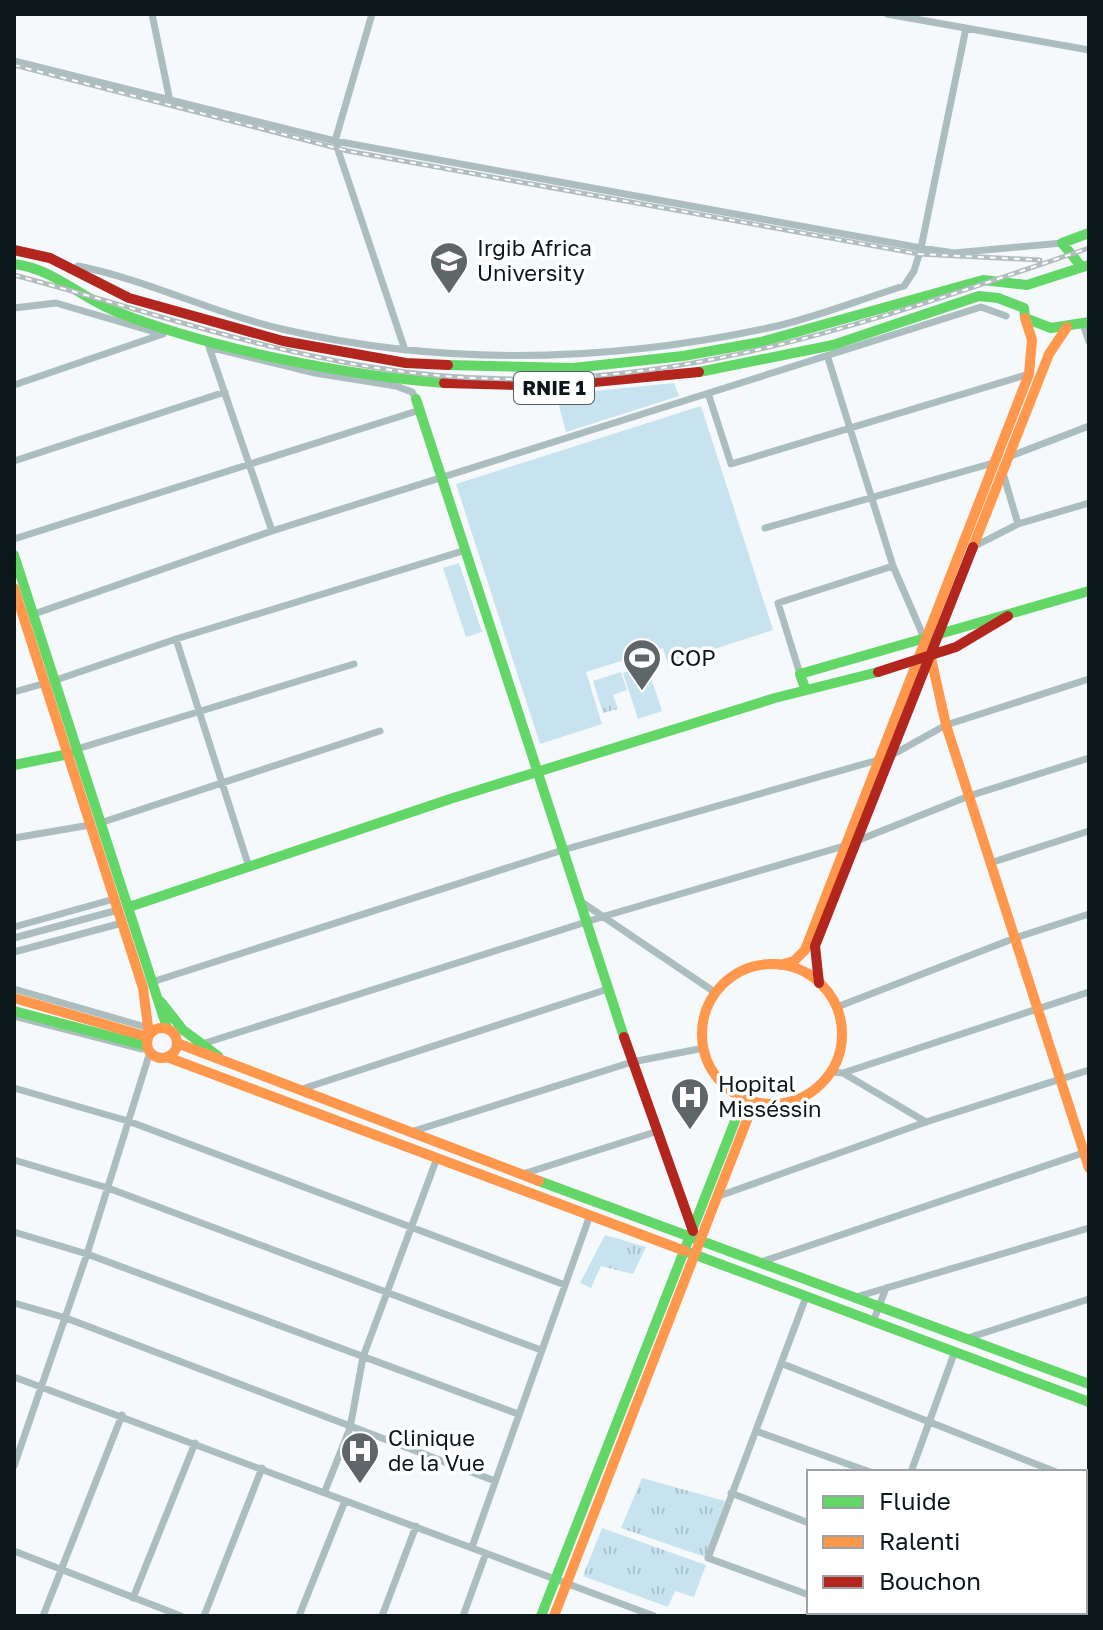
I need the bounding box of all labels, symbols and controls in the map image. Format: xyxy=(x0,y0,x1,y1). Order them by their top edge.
place label: Irgib Africa University xyxy=(477,234,592,286)
school or university icon: Irgib Africa University xyxy=(428,240,470,295)
road number: RNIE 1 xyxy=(514,372,594,404)
sports icon: COP xyxy=(621,637,663,692)
place label: COP xyxy=(670,644,716,671)
place label: Hopital Misséssin xyxy=(718,1070,822,1122)
hospital icon: Hopital Misséssin xyxy=(669,1076,711,1131)
place label: Clinique de la Vue xyxy=(388,1424,485,1476)
hospital icon: Clinique de la Vue xyxy=(339,1430,381,1485)
legend xyxy=(807,1470,1087,1614)
text: Fluide xyxy=(879,1486,951,1515)
text: Ralenti xyxy=(879,1526,961,1555)
text: Bouchon xyxy=(879,1566,981,1595)

